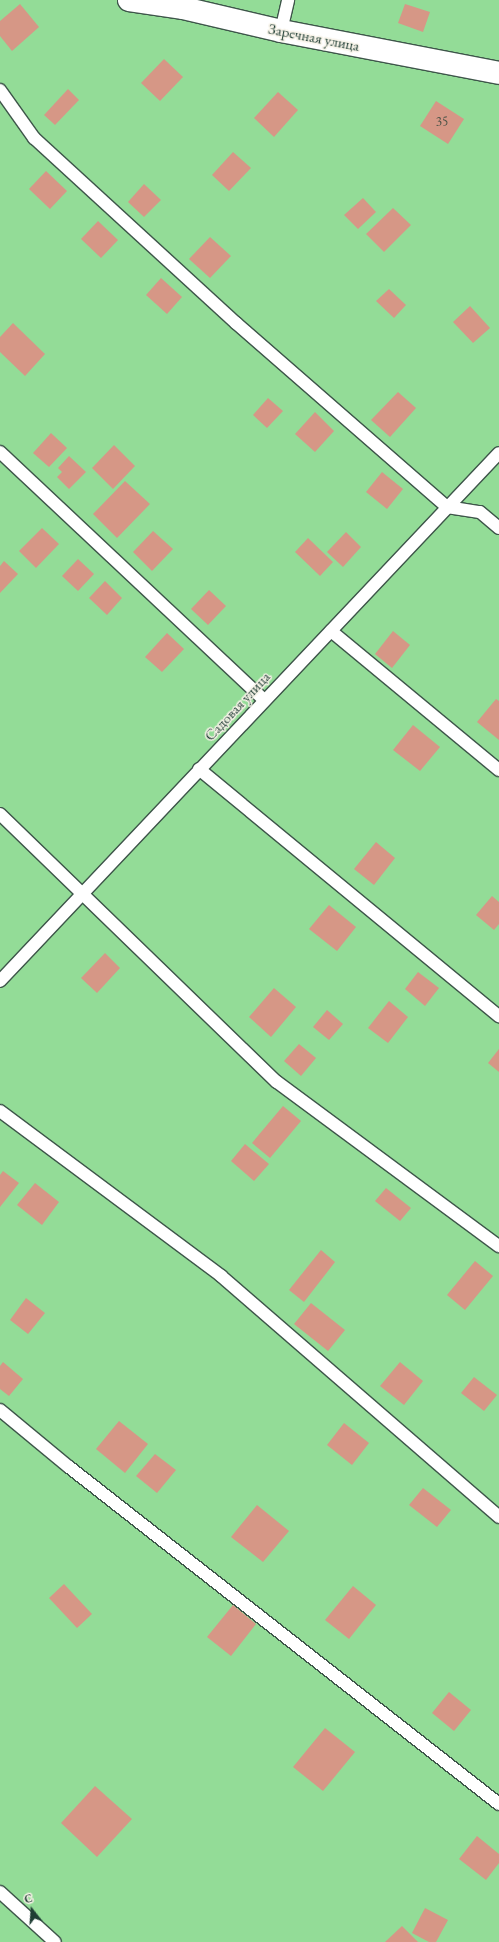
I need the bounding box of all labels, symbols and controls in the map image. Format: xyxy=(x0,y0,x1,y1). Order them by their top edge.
street label: Заречная улица xyxy=(267,19,361,55)
house number: 35 xyxy=(436,114,448,130)
street label: Садовая улица xyxy=(200,668,274,744)
north arrow xyxy=(12,1890,52,1930)
text: С xyxy=(23,1891,34,1906)

